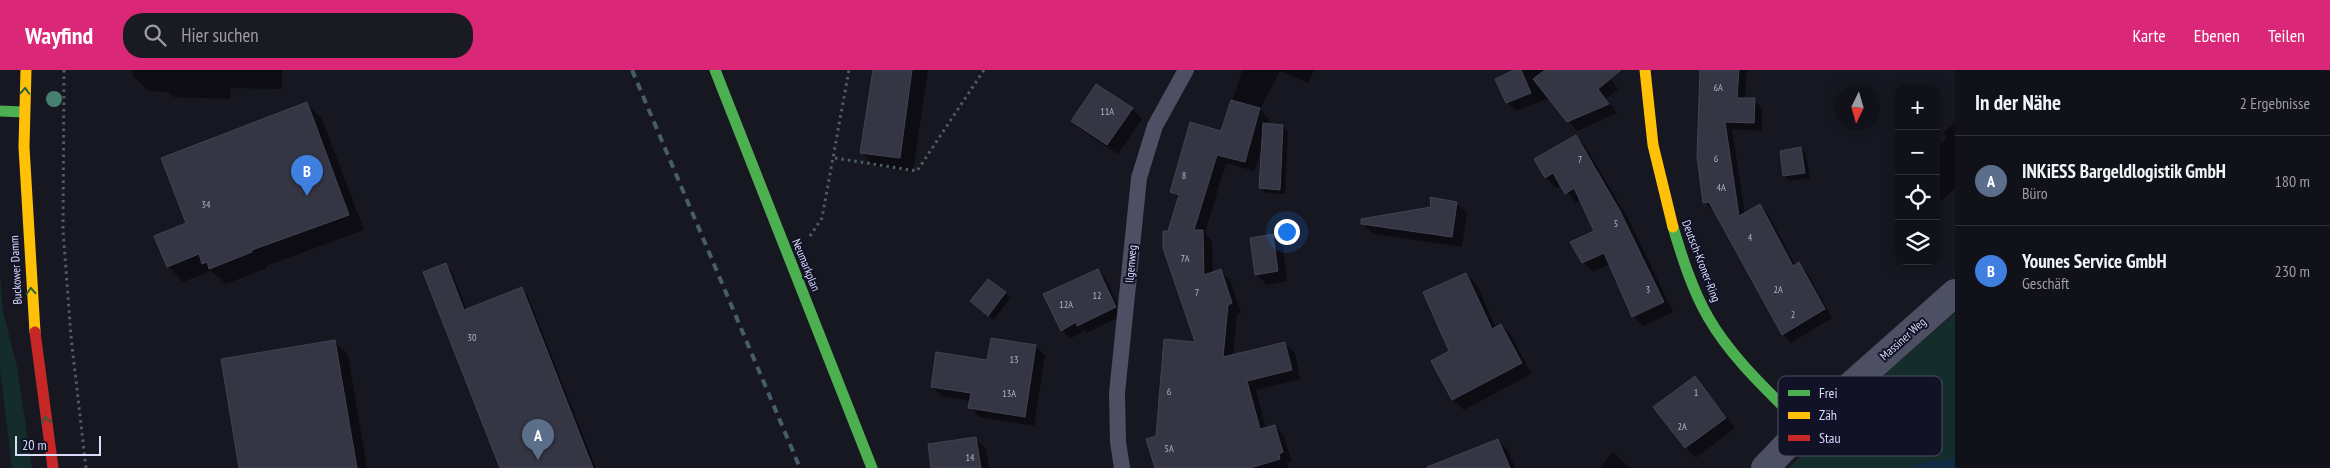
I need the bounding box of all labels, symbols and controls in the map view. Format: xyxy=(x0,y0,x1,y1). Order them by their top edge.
search box xyxy=(123,13,473,58)
text: Wayfind xyxy=(25,20,93,51)
icon: search xyxy=(141,21,169,49)
text: Hier suchen xyxy=(181,23,259,47)
text: Karte xyxy=(2132,24,2166,47)
text: Ebenen xyxy=(2194,24,2240,47)
text: Teilen xyxy=(2268,24,2305,47)
house number: 6A xyxy=(1713,81,1723,94)
north arrow xyxy=(1835,85,1880,130)
map controls xyxy=(1895,85,1940,265)
button: + xyxy=(1895,85,1940,130)
one-way arrow xyxy=(20,87,31,95)
text: In der Nähe xyxy=(1975,89,2061,116)
text: 2 Ergebnisse xyxy=(2240,93,2310,113)
house number: 11A xyxy=(1100,105,1114,118)
button: − xyxy=(1895,130,1940,175)
house number: 6 xyxy=(1714,152,1719,165)
house number: 7 xyxy=(1578,153,1582,166)
pin: B xyxy=(291,155,323,196)
text: INKiESS Bargeldlogistik GmbH xyxy=(2022,159,2226,183)
house number: 8 xyxy=(1182,169,1186,182)
text: A xyxy=(1987,171,1995,191)
text: 180 m xyxy=(2275,171,2310,191)
button: locate xyxy=(1895,175,1940,220)
house number: 4A xyxy=(1716,181,1726,194)
text: Büro xyxy=(2022,183,2048,203)
house number: 34 xyxy=(202,198,211,211)
house number: 5 xyxy=(1614,217,1618,230)
street label: Deutsch-Kroner-Ring xyxy=(1679,218,1724,304)
your location xyxy=(1274,219,1300,245)
button: layers xyxy=(1895,220,1940,265)
house number: 4 xyxy=(1748,231,1753,244)
street label: Buckower Damm xyxy=(6,235,25,305)
street label: Neumarkplan xyxy=(789,236,824,293)
street label: Ilgenweg xyxy=(1121,244,1140,284)
text: Younes Service GmbH xyxy=(2022,249,2167,273)
house number: 7A xyxy=(1180,252,1190,265)
text: B xyxy=(1987,261,1995,281)
text: 230 m xyxy=(2275,261,2310,281)
text: Geschäft xyxy=(2022,273,2069,293)
house number: 3 xyxy=(1646,283,1650,296)
house number: 2A xyxy=(1773,283,1783,296)
house number: 7 xyxy=(1195,286,1199,299)
one-way arrow xyxy=(25,287,36,295)
house number: 12 xyxy=(1093,289,1102,302)
house number: 12A xyxy=(1059,298,1073,311)
house number: 2 xyxy=(1791,308,1795,321)
street label: Massiner Weg xyxy=(1877,314,1929,363)
house number: 30 xyxy=(468,331,477,344)
house number: 13 xyxy=(1010,353,1019,366)
legend xyxy=(1778,376,1942,456)
text: Frei xyxy=(1819,384,1837,402)
house number: 6 xyxy=(1167,385,1172,398)
house number: 1 xyxy=(1694,386,1698,399)
house number: 13A xyxy=(1002,387,1016,400)
text: Zäh xyxy=(1819,406,1837,424)
one-way arrow xyxy=(41,415,51,424)
pin: A xyxy=(522,419,554,460)
house number: 2A xyxy=(1677,420,1687,433)
text: Stau xyxy=(1819,429,1841,447)
scale bar xyxy=(15,433,101,456)
text: 20 m xyxy=(22,436,47,454)
house number: 5A xyxy=(1164,442,1174,455)
house number: 14 xyxy=(966,451,975,464)

